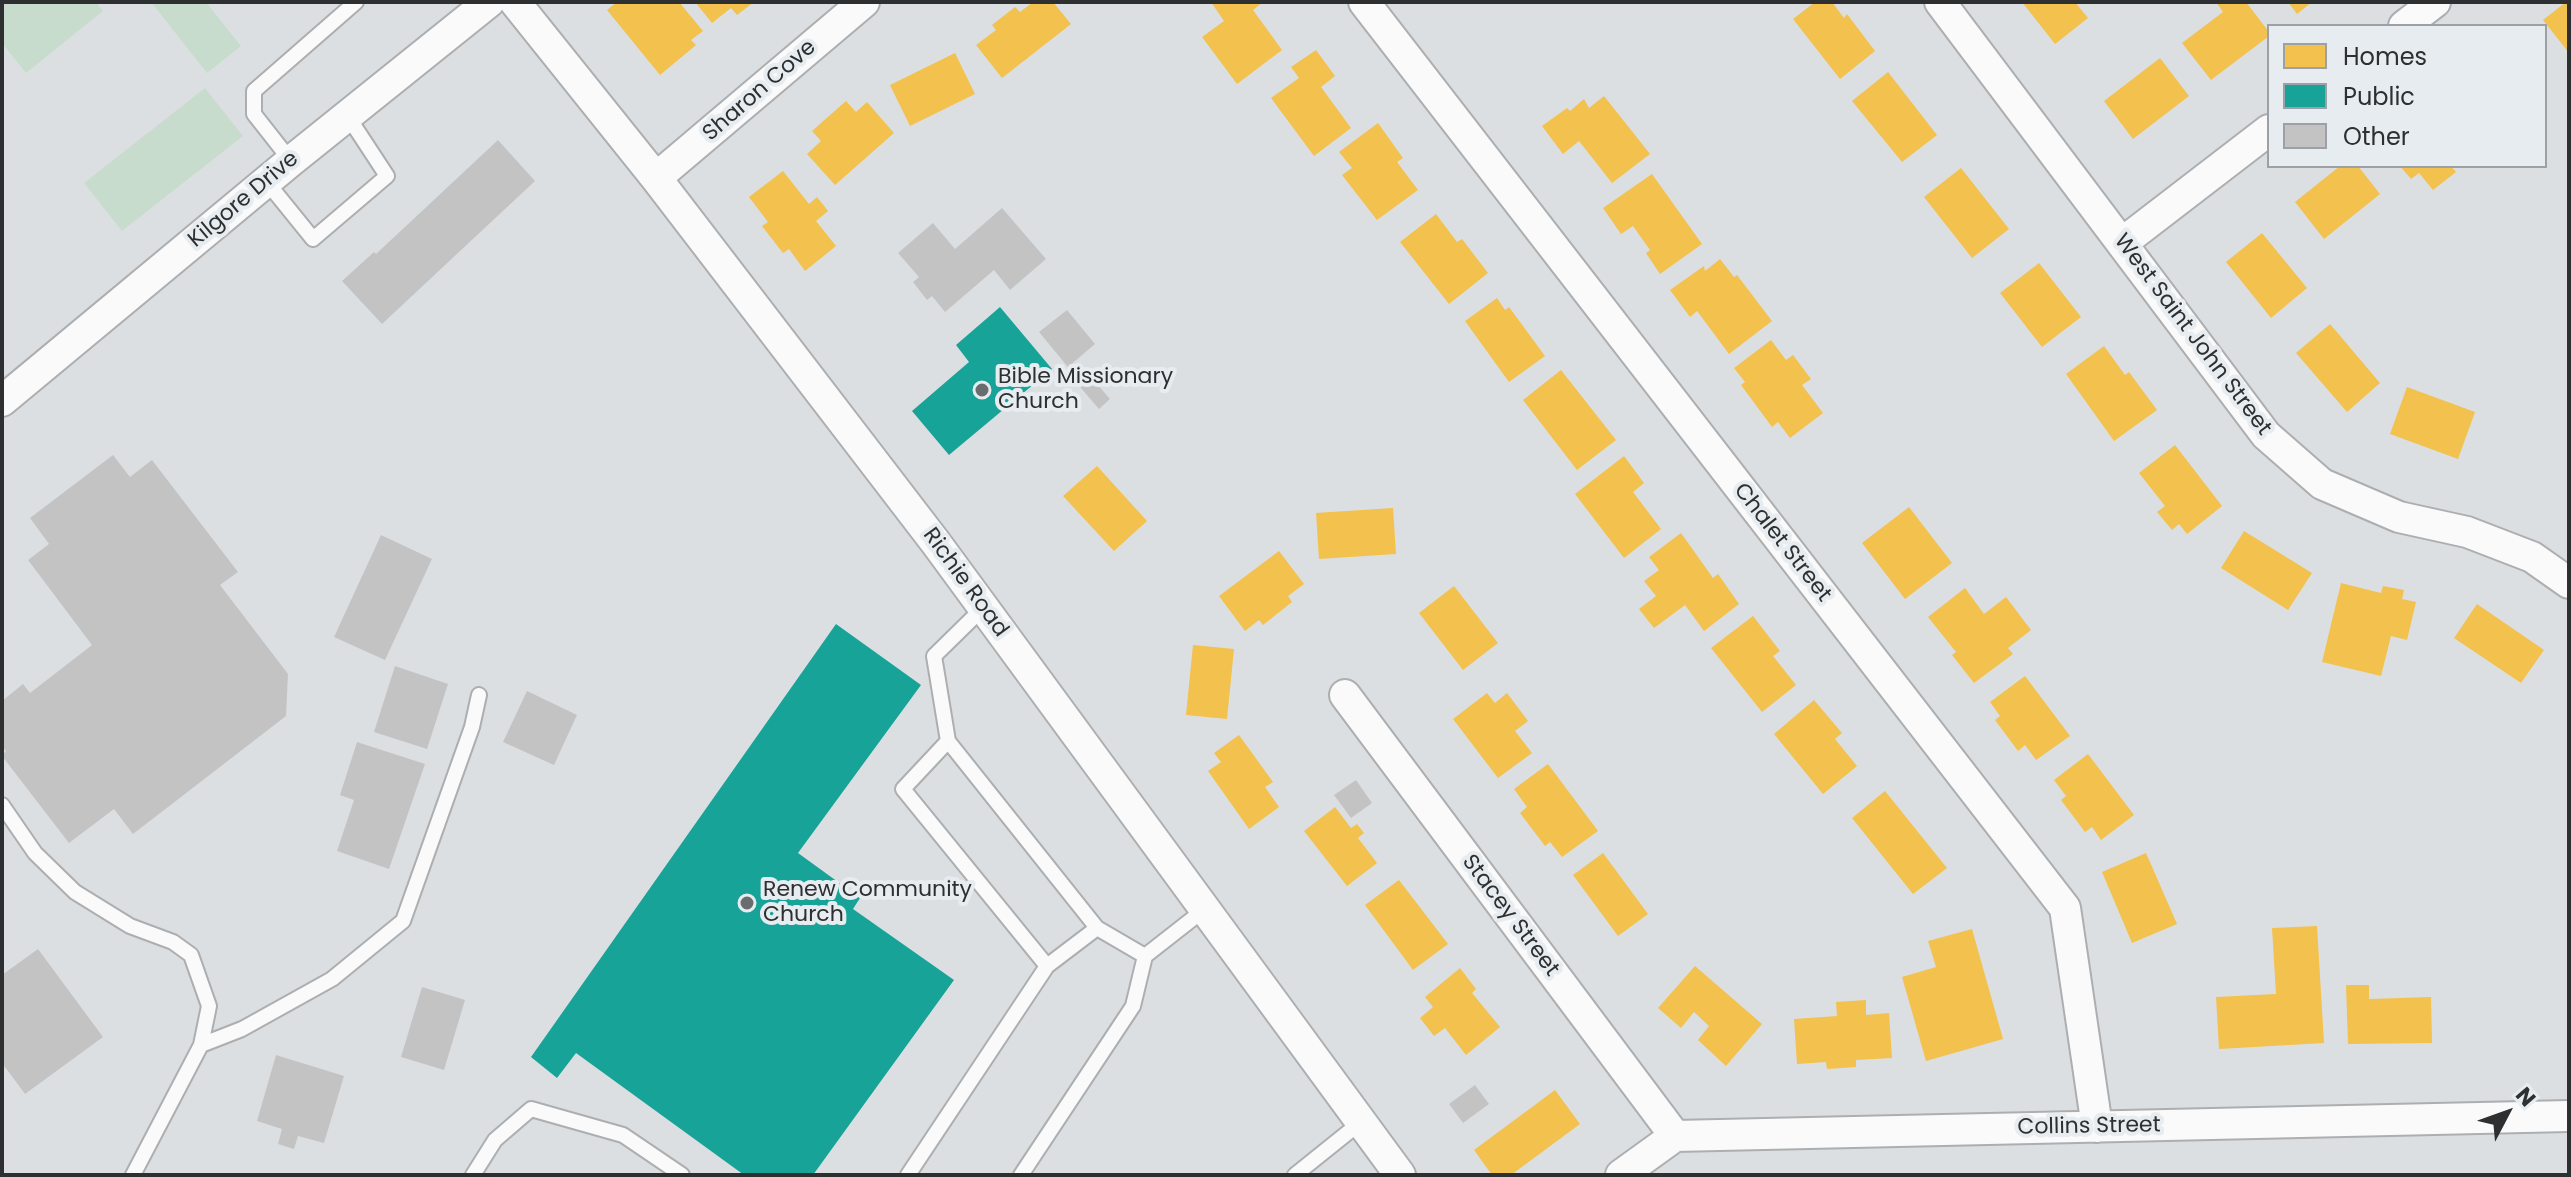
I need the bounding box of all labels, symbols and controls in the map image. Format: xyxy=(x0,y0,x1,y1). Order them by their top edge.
legend xyxy=(2267,24,2547,168)
street label: Sharon Cove xyxy=(698,35,822,147)
text: Homes xyxy=(2343,40,2427,73)
text: Public xyxy=(2343,80,2415,113)
text: Other xyxy=(2343,120,2410,153)
street label: Kilgore Drive xyxy=(183,146,305,254)
street label: West Saint John Street xyxy=(2107,229,2277,441)
place label: Bible Missionary Church xyxy=(998,364,1173,416)
marker: Bible Missionary Church xyxy=(973,381,991,399)
street label: Chalet Street xyxy=(1727,478,1837,608)
street label: Richie Road xyxy=(917,523,1013,643)
street label: Stacey Street xyxy=(1456,850,1564,982)
place label: Renew Community Church xyxy=(763,877,972,928)
marker: Renew Community Church xyxy=(738,894,756,912)
north arrow xyxy=(2467,1073,2547,1153)
text: N xyxy=(2508,1081,2543,1113)
street label: Collins Street xyxy=(2017,1113,2161,1141)

